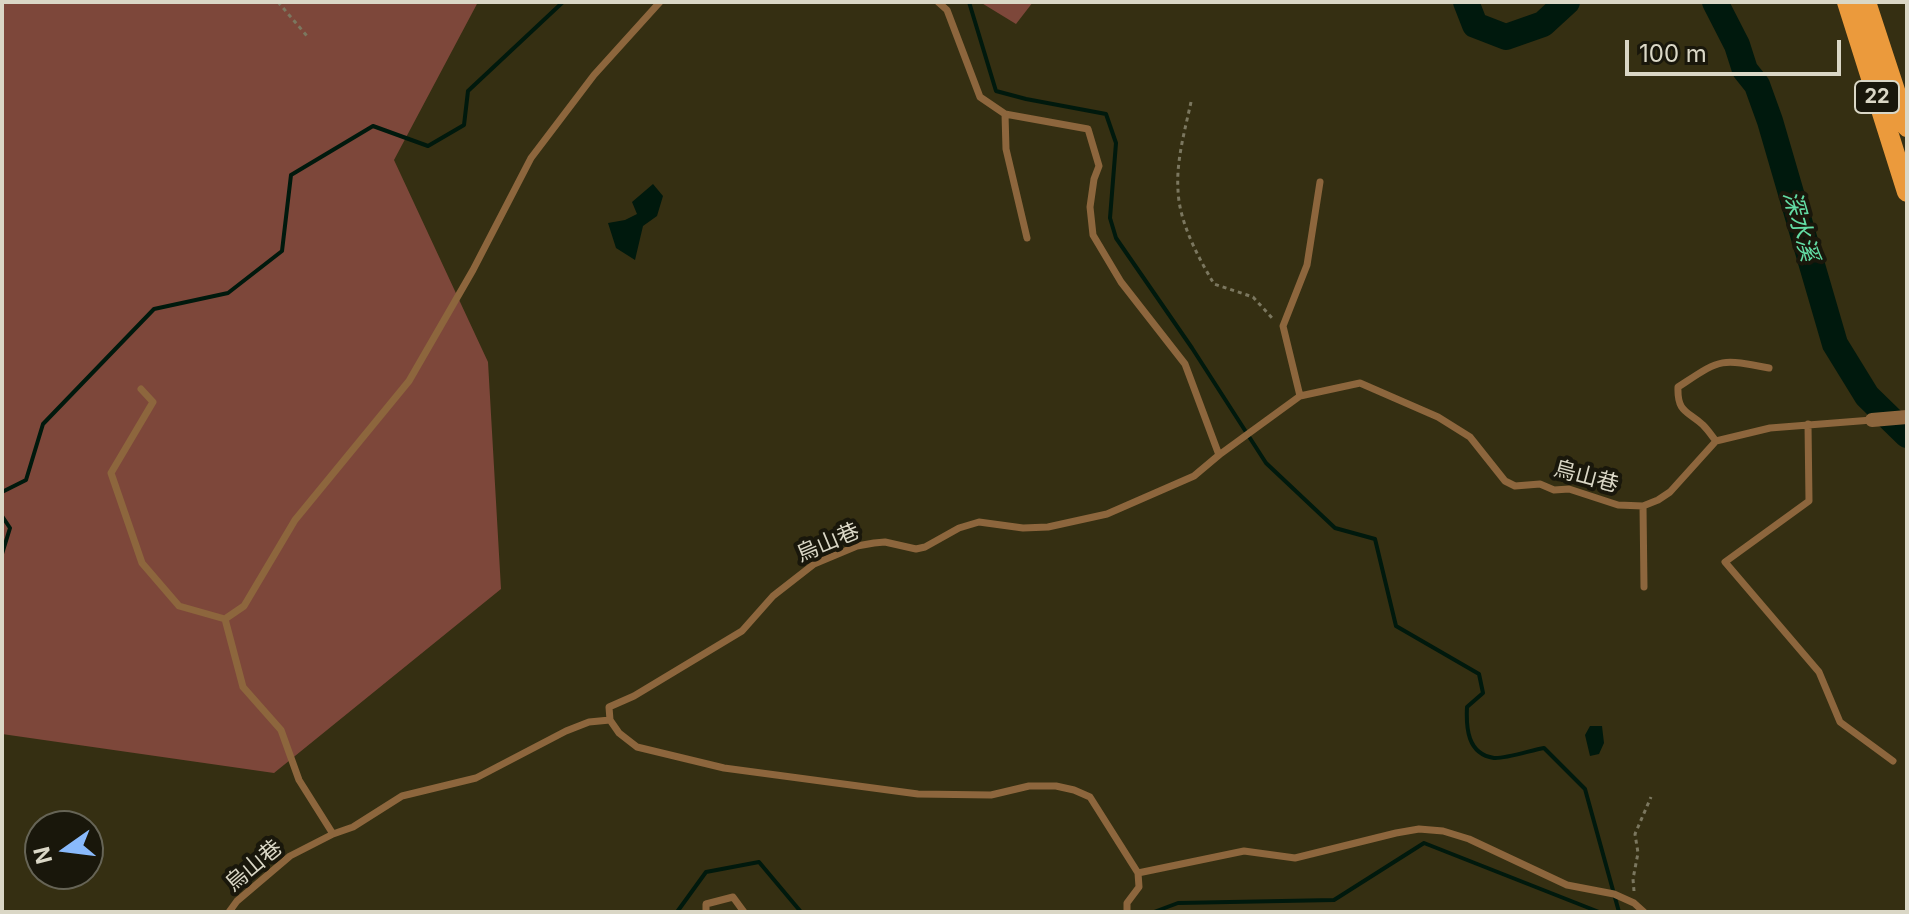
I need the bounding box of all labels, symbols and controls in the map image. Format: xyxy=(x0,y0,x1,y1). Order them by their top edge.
scale bar xyxy=(1629,24,1845,74)
text: 100 m xyxy=(1639,39,1707,68)
road number: 22 xyxy=(1855,81,1899,113)
water label: 深水溪 xyxy=(1776,187,1824,265)
street label: 烏山巷 xyxy=(1551,456,1621,498)
street label: 烏山巷 xyxy=(792,518,864,568)
north arrow xyxy=(24,810,104,890)
street label: 烏山巷 xyxy=(220,835,288,897)
text: N xyxy=(28,844,57,867)

